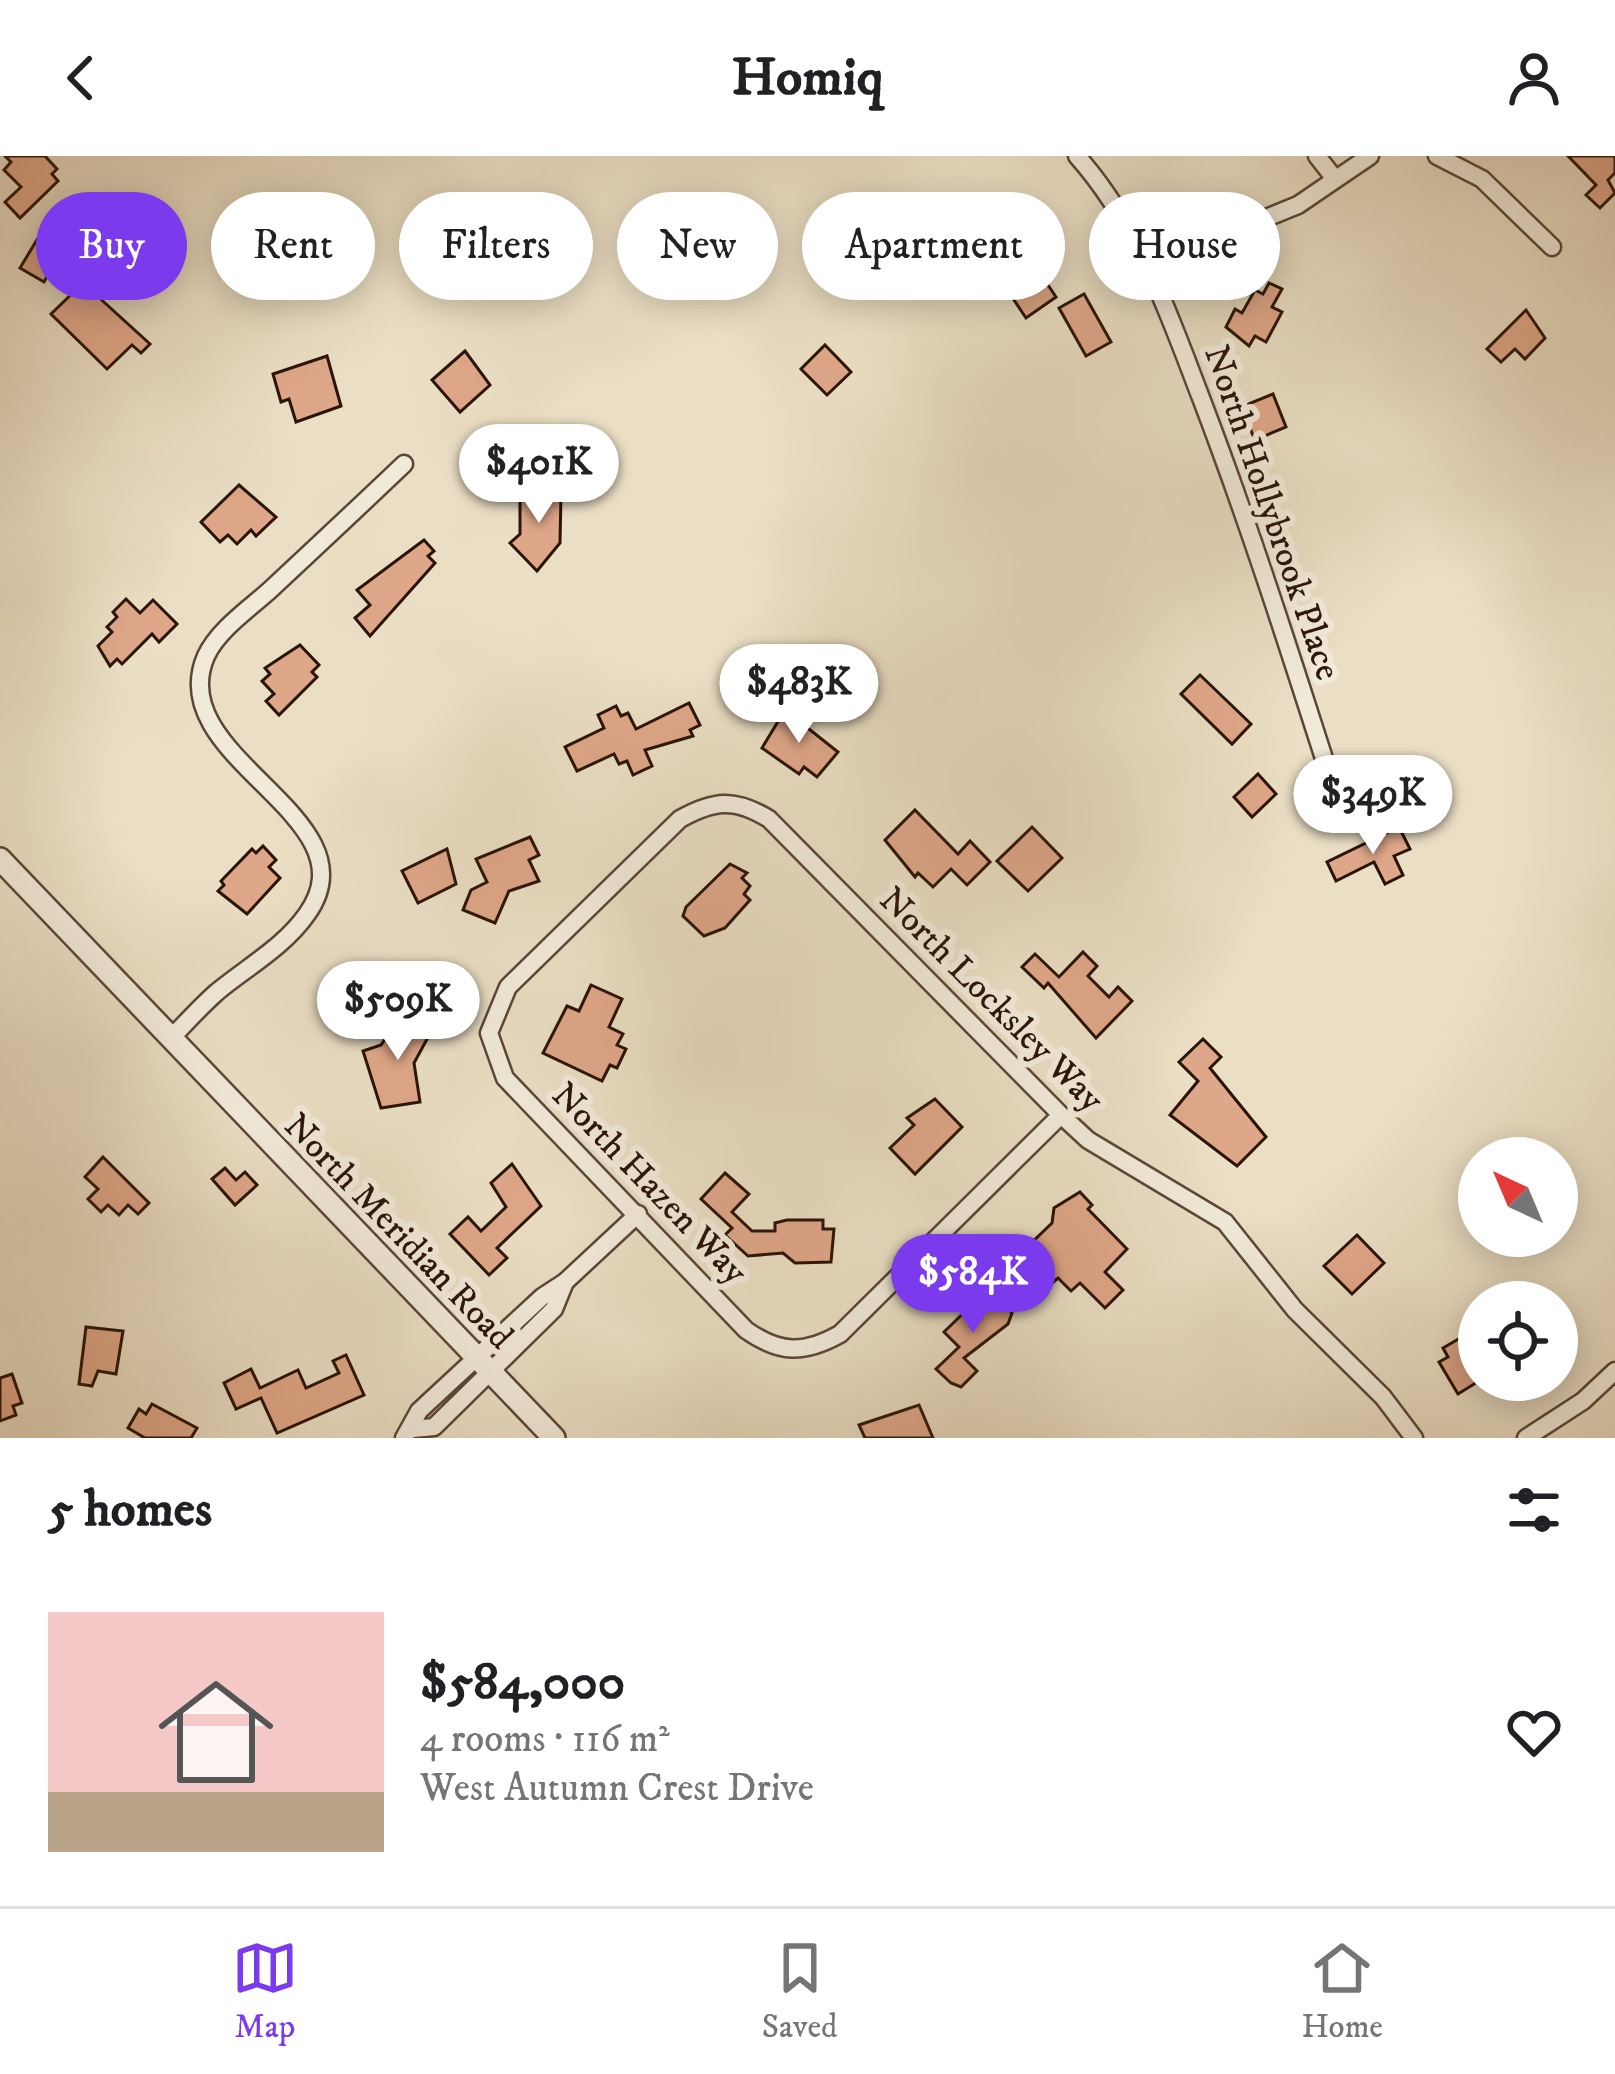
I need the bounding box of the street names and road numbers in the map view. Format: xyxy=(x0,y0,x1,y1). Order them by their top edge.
street label: North Hollybrook Place xyxy=(1193,340,1350,686)
street label: North Locksley Way xyxy=(869,878,1114,1122)
street label: North Hazen Way xyxy=(542,1073,757,1295)
street label: North Meridian Road xyxy=(274,1104,523,1359)

